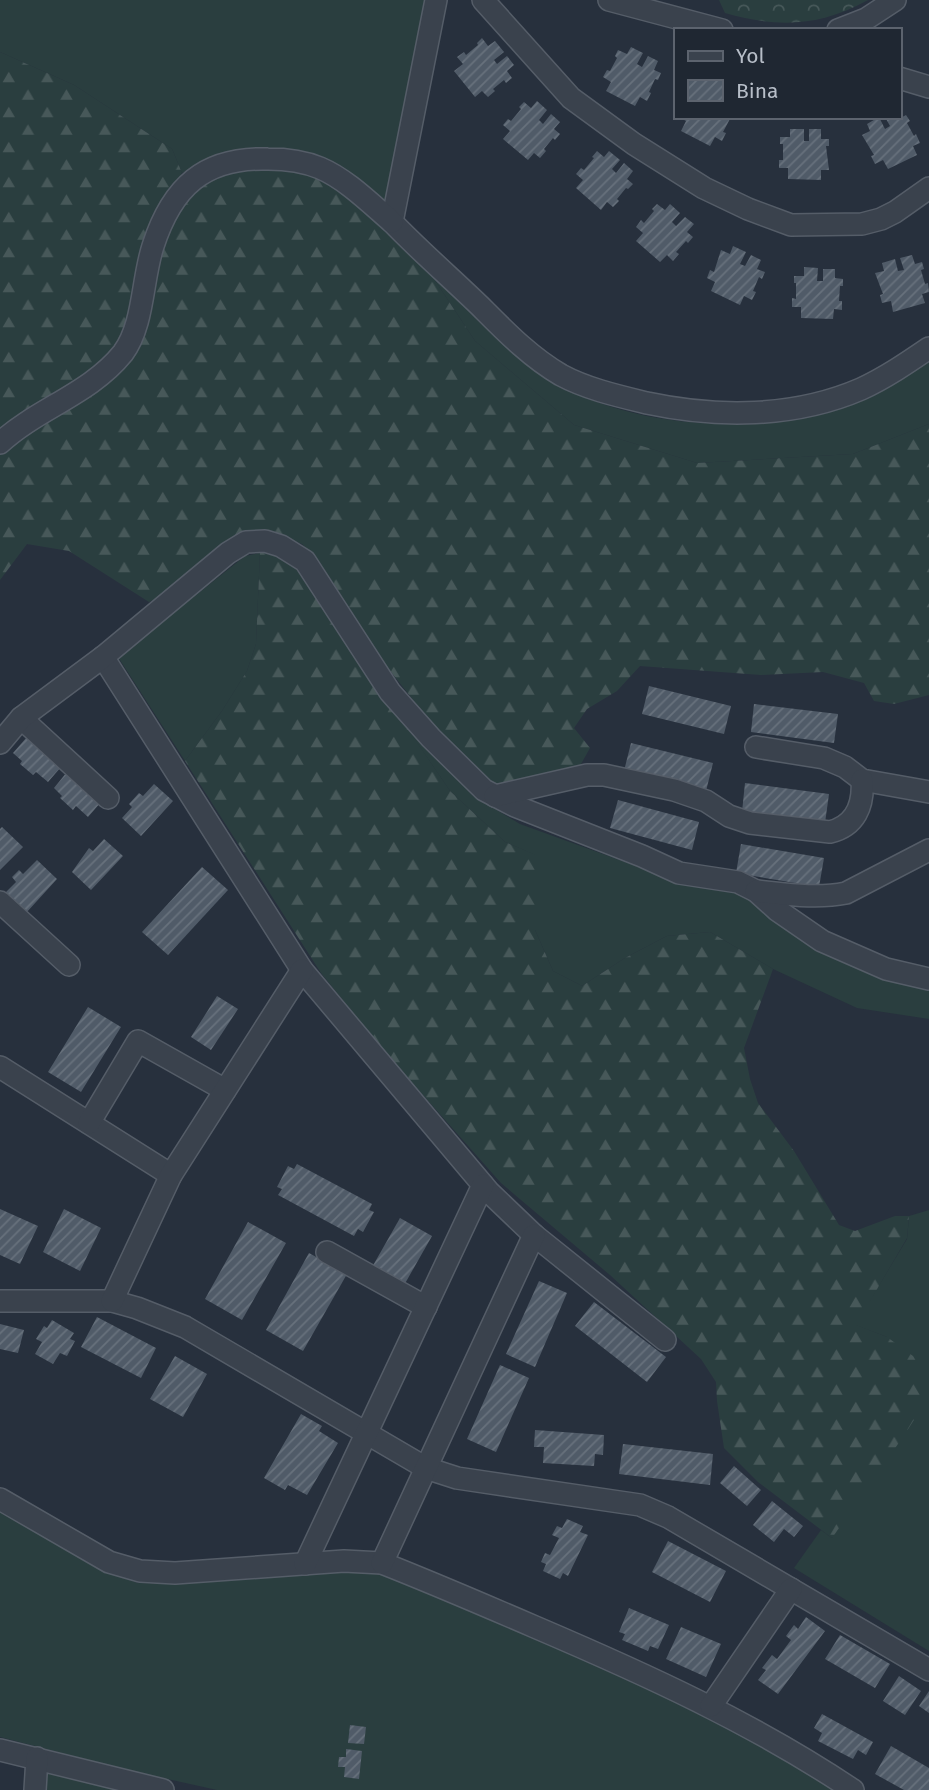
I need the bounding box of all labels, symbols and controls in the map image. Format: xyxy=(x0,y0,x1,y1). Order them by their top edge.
legend xyxy=(674,28,901,119)
text: Yol xyxy=(736,43,765,69)
text: Bina xyxy=(736,78,778,104)

